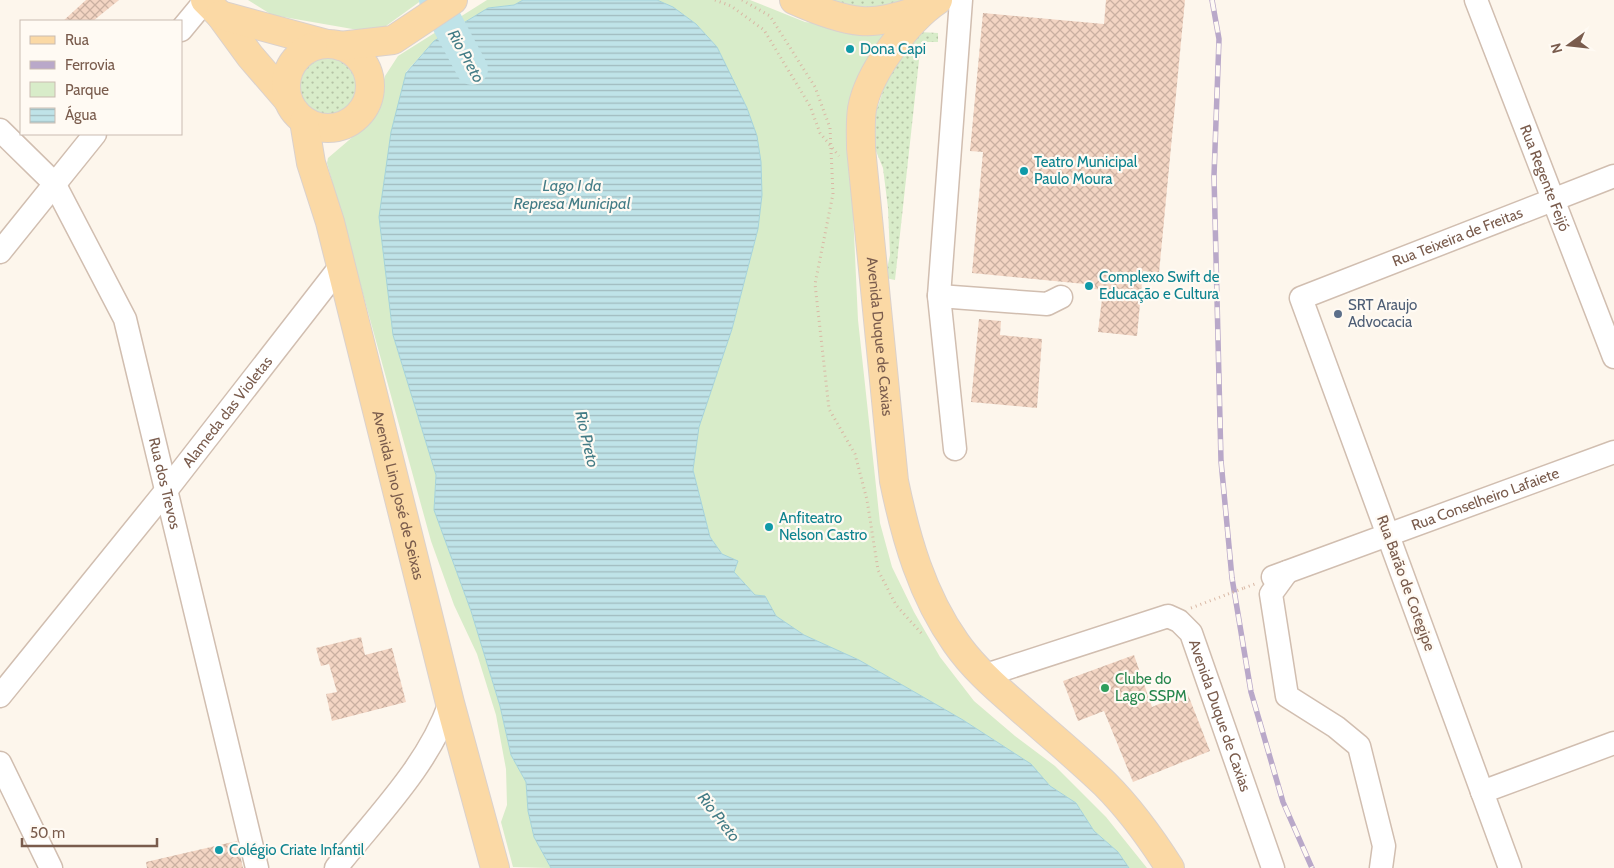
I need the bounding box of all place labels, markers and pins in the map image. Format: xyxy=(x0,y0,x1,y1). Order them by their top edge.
place label: Dona Capi xyxy=(860,40,926,58)
marker: Dona Capi xyxy=(844,43,856,55)
place label: Teatro Municipal Paulo Moura xyxy=(1034,153,1138,188)
marker: Teatro Municipal Paulo Moura xyxy=(1018,165,1030,177)
place label: Complexo Swift de Educação e Cultura xyxy=(1099,268,1220,303)
marker: Complexo Swift de Educação e Cultura xyxy=(1083,280,1095,292)
place label: SRT Araujo Advocacia xyxy=(1348,296,1417,331)
marker: SRT Araujo Advocacia xyxy=(1332,308,1344,320)
place label: Anfiteatro Nelson Castro xyxy=(779,509,867,544)
marker: Anfiteatro Nelson Castro xyxy=(763,521,775,533)
place label: Clube do Lago SSPM xyxy=(1115,670,1187,705)
marker: Clube do Lago SSPM xyxy=(1099,682,1111,694)
place label: Colégio Criate Infantil xyxy=(229,841,365,859)
marker: Colégio Criate Infantil xyxy=(213,844,225,856)

